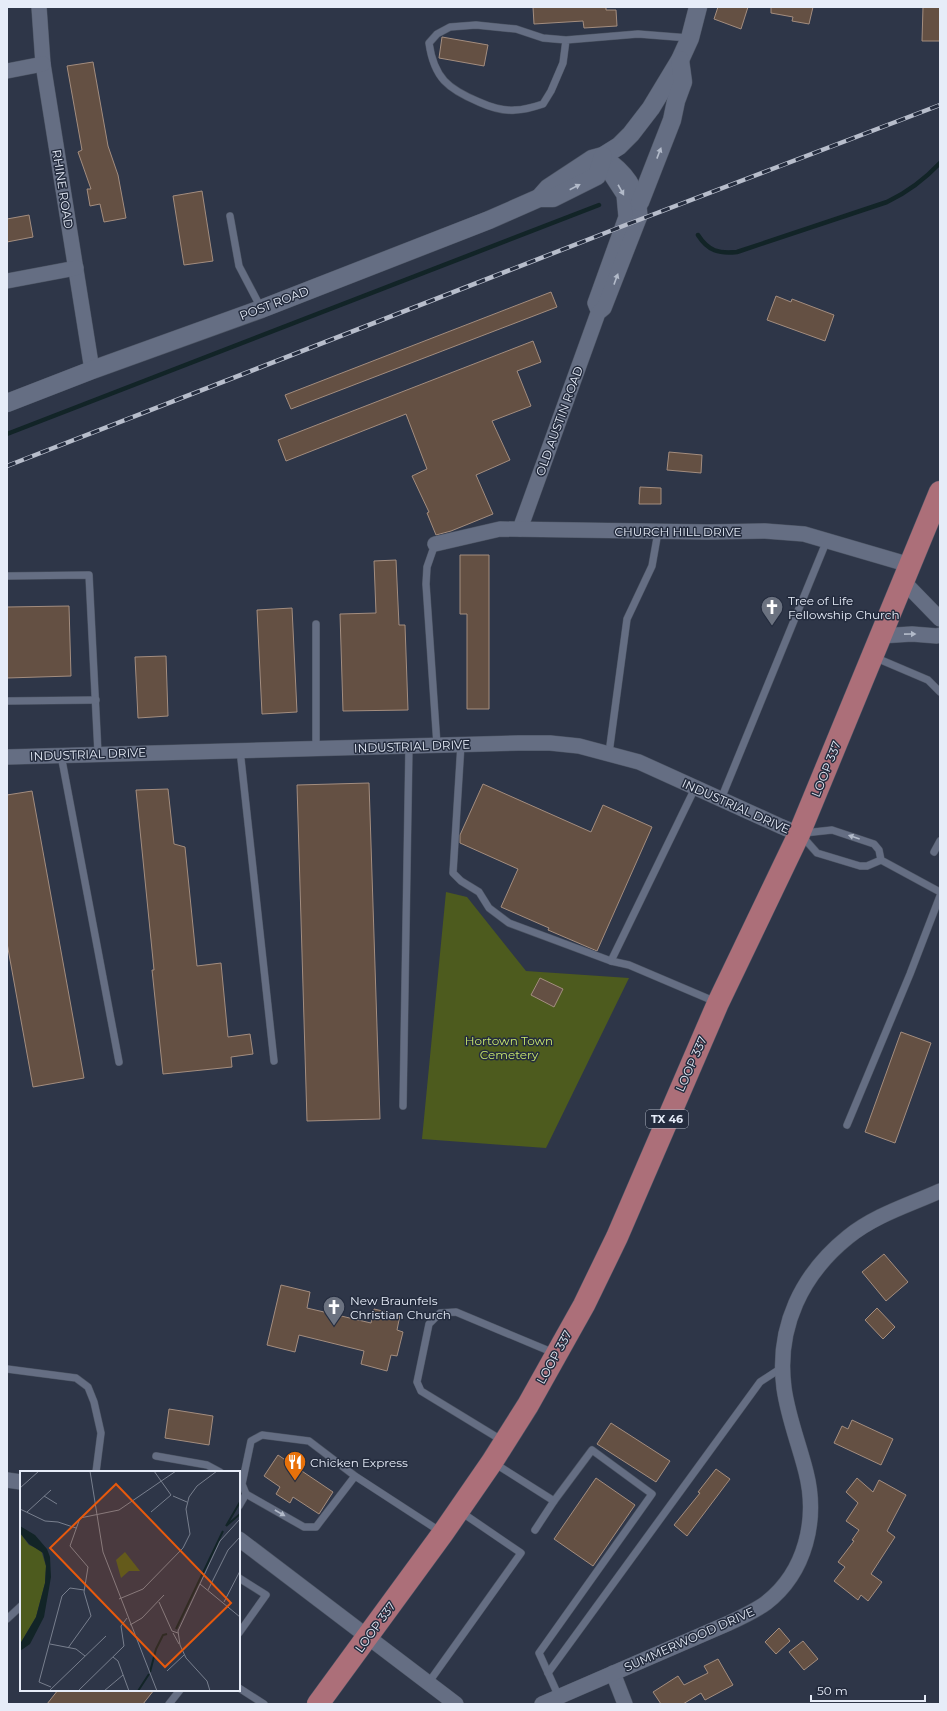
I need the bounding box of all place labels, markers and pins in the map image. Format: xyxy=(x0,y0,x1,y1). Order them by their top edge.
place label: Tree of Life Fellowship Church xyxy=(788,593,900,622)
church icon: Tree of Life Fellowship Church xyxy=(759,594,785,627)
place label: New Braunfels Christian Church xyxy=(350,1293,451,1322)
church icon: New Braunfels Christian Church xyxy=(321,1294,347,1327)
restaurant icon: Chicken Express xyxy=(282,1449,308,1482)
place label: Chicken Express xyxy=(310,1455,408,1470)

